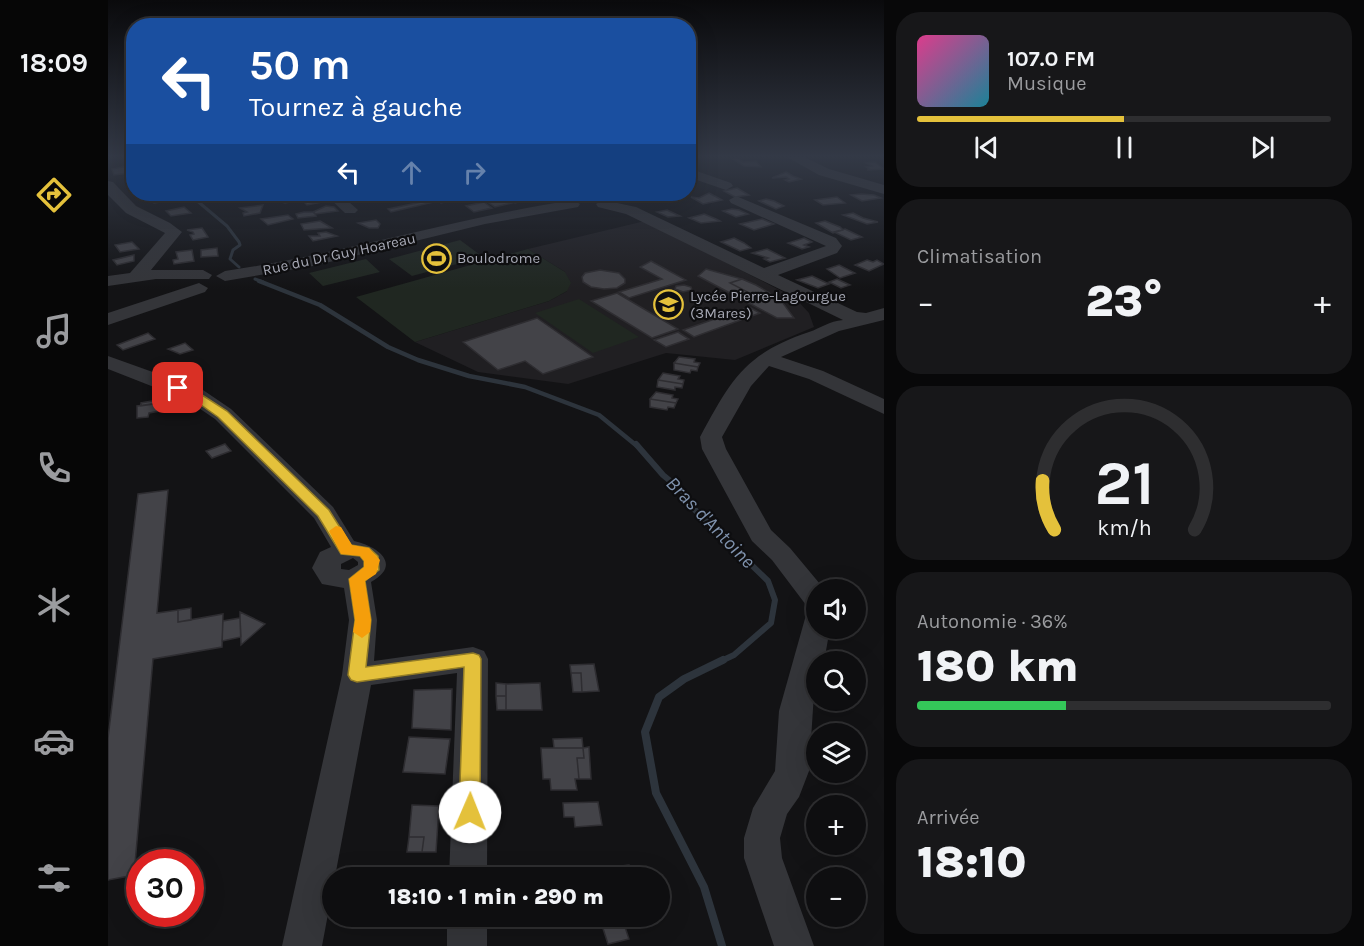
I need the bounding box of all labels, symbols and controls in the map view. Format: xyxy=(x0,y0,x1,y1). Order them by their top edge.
text: 50 m xyxy=(249,40,351,90)
icon: left xyxy=(150,42,228,120)
text: 107.0 FM xyxy=(1007,46,1095,72)
text: 18:09 xyxy=(20,47,88,79)
text: Musique xyxy=(1007,72,1087,95)
text: Tournez à gauche xyxy=(249,91,462,123)
icon: previous xyxy=(970,131,1003,164)
icon: pause xyxy=(1108,131,1141,164)
icon: next xyxy=(1246,131,1279,164)
icon: left xyxy=(332,156,365,189)
icon: ahead xyxy=(395,156,428,189)
icon: right xyxy=(458,156,491,189)
icon: directions xyxy=(33,174,75,216)
street label: Rue du Dr Guy Hoareau xyxy=(261,229,417,279)
sports icon: Boulodrome xyxy=(420,242,452,274)
text: Climatisation xyxy=(917,245,1042,268)
place label: Boulodrome xyxy=(457,249,540,267)
text: 23° xyxy=(1085,275,1163,327)
text: − xyxy=(917,283,934,321)
text: + xyxy=(1314,283,1331,321)
place label: Lycée Pierre-Lagourgue (3Mares) xyxy=(690,287,846,322)
school or university icon: Lycée Pierre-Lagourgue (3Mares) xyxy=(653,289,685,321)
icon: music xyxy=(33,310,75,352)
pin xyxy=(152,362,203,413)
icon: arrive xyxy=(161,371,194,404)
icon: phone xyxy=(33,447,75,489)
text: 21 xyxy=(1094,447,1154,520)
water label: Bras d'Antoine xyxy=(661,472,760,573)
text: km/h xyxy=(1097,515,1151,540)
map controls xyxy=(806,579,866,927)
button: sound xyxy=(806,579,866,639)
icon: climate xyxy=(33,584,75,626)
text: Autonomie · 36% xyxy=(917,610,1068,633)
text: 180 km xyxy=(917,640,1079,692)
button: search xyxy=(806,651,866,711)
icon: car xyxy=(33,720,75,762)
button: layers xyxy=(806,723,866,783)
position arrow xyxy=(438,780,502,844)
button: + xyxy=(806,795,866,855)
text: Arrivée xyxy=(917,806,980,829)
text: 18:10 xyxy=(917,836,1026,888)
speed limit sign: 30 xyxy=(126,849,204,927)
icon: filters xyxy=(33,857,75,899)
button: − xyxy=(806,867,866,927)
text: 18:10 · 1 min · 290 m xyxy=(388,884,604,910)

